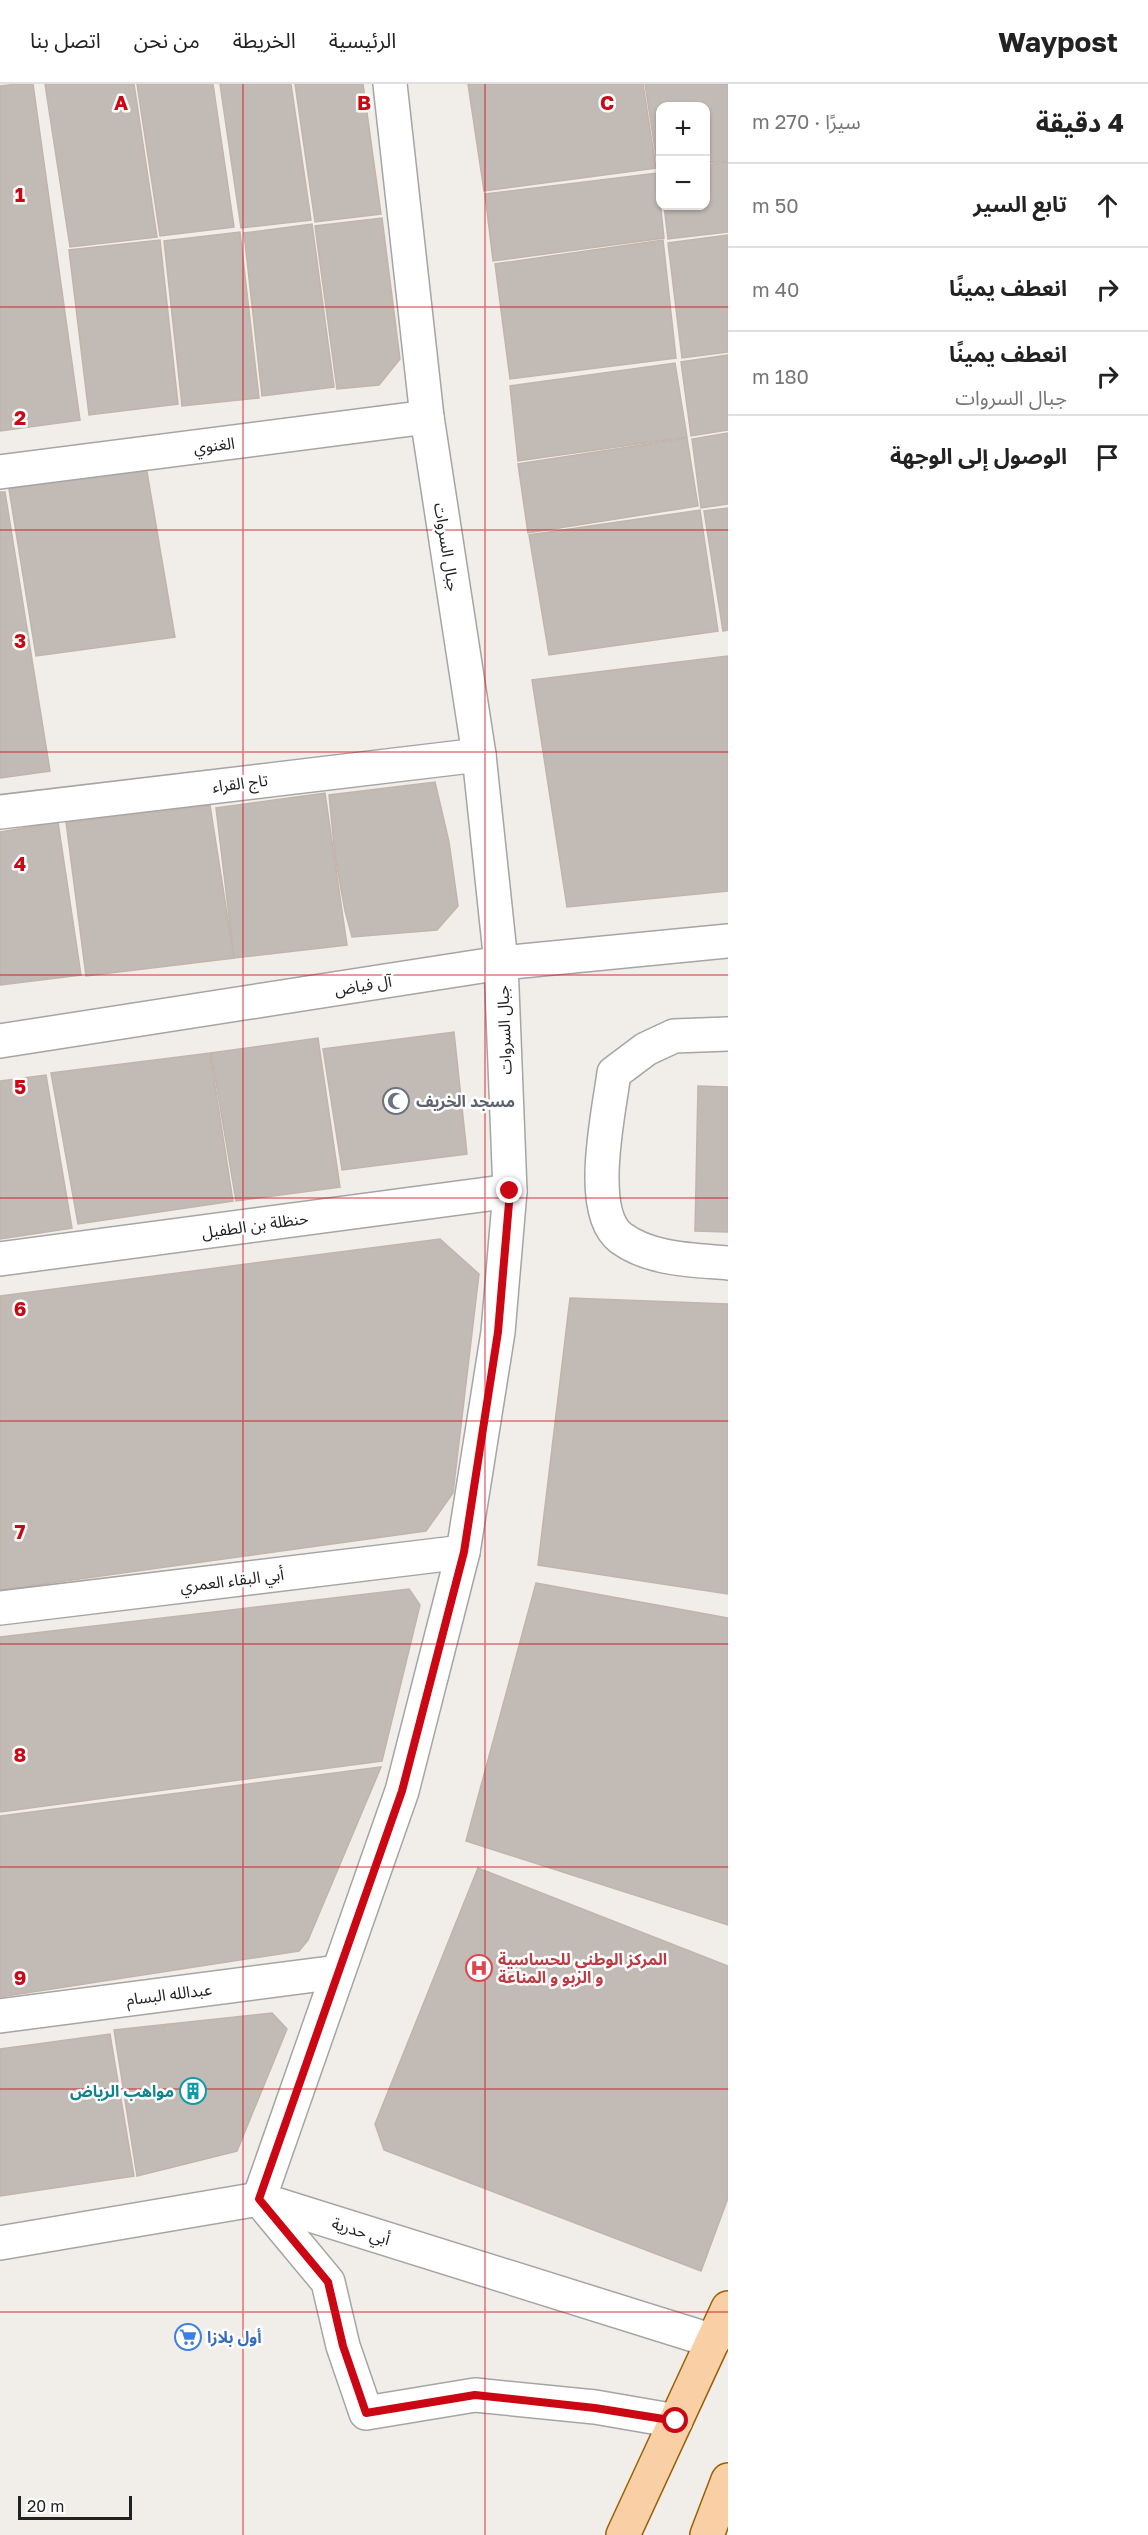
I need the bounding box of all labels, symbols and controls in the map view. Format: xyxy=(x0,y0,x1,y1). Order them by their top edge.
text: Waypost xyxy=(998,25,1118,58)
text: اتصل بنا xyxy=(30,27,101,53)
text: من نحن xyxy=(134,27,200,53)
text: الخريطة xyxy=(233,27,296,53)
text: الرئيسية xyxy=(329,27,396,53)
text: A xyxy=(114,90,128,114)
text: B xyxy=(357,90,371,114)
text: C xyxy=(600,90,614,114)
map controls xyxy=(656,102,710,210)
button: + xyxy=(656,102,710,156)
text: 4 دقيقة xyxy=(1036,107,1124,138)
text: سيرًا · 270 m xyxy=(752,109,861,133)
button: − xyxy=(656,156,710,210)
text: 1 xyxy=(15,182,25,206)
icon: ahead xyxy=(1091,189,1124,222)
text: تابع السير xyxy=(973,190,1067,217)
text: 50 m xyxy=(752,193,799,217)
icon: right xyxy=(1091,273,1124,306)
text: انعطف يمينًا xyxy=(949,274,1067,301)
text: 40 m xyxy=(752,277,799,301)
text: انعطف يمينًا xyxy=(949,340,1067,367)
icon: right xyxy=(1091,360,1124,393)
text: 180 m xyxy=(752,364,809,388)
text: جبال السروات xyxy=(955,385,1067,409)
text: 2 xyxy=(14,405,26,429)
street label: الغنوي xyxy=(192,433,236,460)
icon: arrive xyxy=(1091,441,1124,474)
text: الوصول إلى الوجهة xyxy=(890,442,1067,469)
street label: جبال السروات xyxy=(429,501,464,593)
text: 3 xyxy=(14,628,26,652)
street label: تاج القراء xyxy=(211,770,270,799)
text: 4 xyxy=(14,851,26,875)
street label: آل فياض xyxy=(333,970,394,1000)
street label: جبال السروات xyxy=(492,985,517,1075)
text: 5 xyxy=(14,1074,26,1098)
mosque icon: مسجد الخريف xyxy=(381,1086,411,1116)
place label: مسجد الخريف xyxy=(416,1091,515,1111)
route end xyxy=(496,1177,522,1203)
street label: حنظلة بن الطفيل xyxy=(200,1208,310,1242)
text: 6 xyxy=(14,1296,26,1320)
text: 7 xyxy=(15,1519,26,1543)
street label: أبي البقاء العمري xyxy=(179,1564,285,1599)
text: 8 xyxy=(14,1742,26,1766)
place label: المركز الوطني للحساسية و الربو و المناعة xyxy=(498,1949,667,1987)
hospital icon: المركز الوطني للحساسية و الربو و المناعة xyxy=(464,1953,494,1983)
text: 9 xyxy=(14,1965,26,1989)
street label: عبدالله البسام xyxy=(125,1979,213,2012)
building icon: مواهب الرياض xyxy=(178,2076,208,2106)
place label: مواهب الرياض xyxy=(70,2081,174,2101)
street label: أبي حدرية xyxy=(329,2213,392,2252)
supermarket icon: أول بلازا xyxy=(173,2322,203,2352)
place label: أول بلازا xyxy=(207,2327,262,2347)
route start xyxy=(662,2407,688,2433)
scale bar xyxy=(18,2493,132,2520)
text: 20 m xyxy=(27,2496,64,2516)

